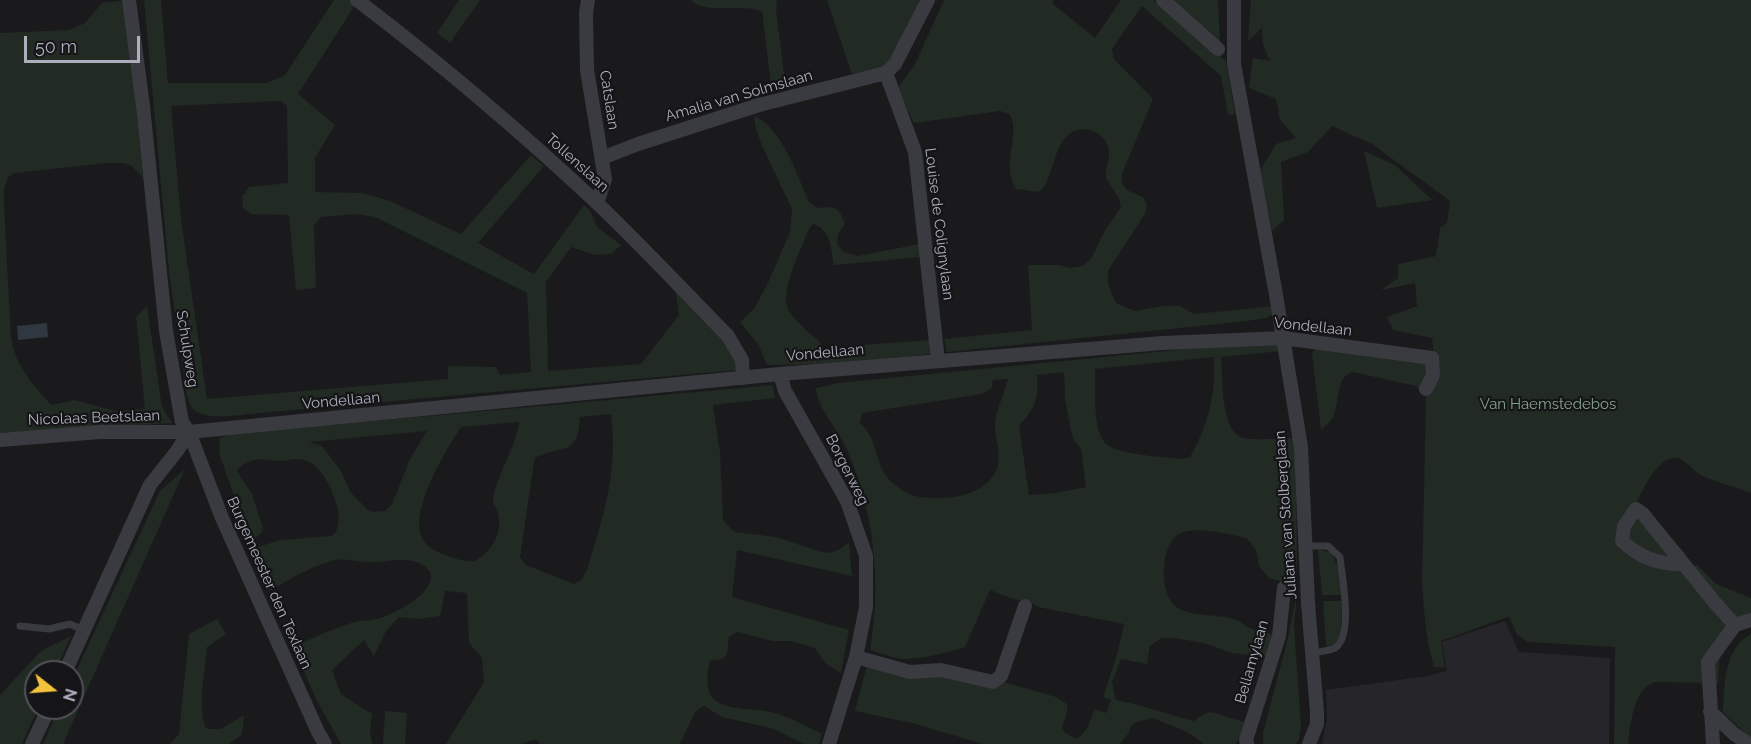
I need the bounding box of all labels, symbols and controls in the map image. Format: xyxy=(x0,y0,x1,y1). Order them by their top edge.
scale bar xyxy=(27,24,142,62)
text: 50 m xyxy=(35,36,77,57)
street label: Amalia van Solmslaan xyxy=(663,66,815,126)
street label: Catslaan xyxy=(595,69,623,131)
street label: Tollenslaan xyxy=(542,130,612,196)
street label: Louise de Colignylaan xyxy=(921,147,957,301)
street label: Schulpweg xyxy=(172,309,202,389)
street label: Vondellaan xyxy=(1273,314,1353,340)
street label: Vondellaan xyxy=(785,341,865,365)
street label: Vondellaan xyxy=(301,389,381,413)
park label: Van Haemstedebos xyxy=(1480,395,1616,413)
street label: Nicolaas Beetslaan xyxy=(28,407,160,429)
street label: Juliana van Stolberglaan xyxy=(1271,430,1301,600)
street label: Borgerweg xyxy=(821,431,873,509)
street label: Burgemeester den Texlaan xyxy=(223,494,315,672)
street label: Bellamylaan xyxy=(1231,618,1273,706)
north arrow xyxy=(24,660,84,720)
text: N xyxy=(59,686,81,703)

